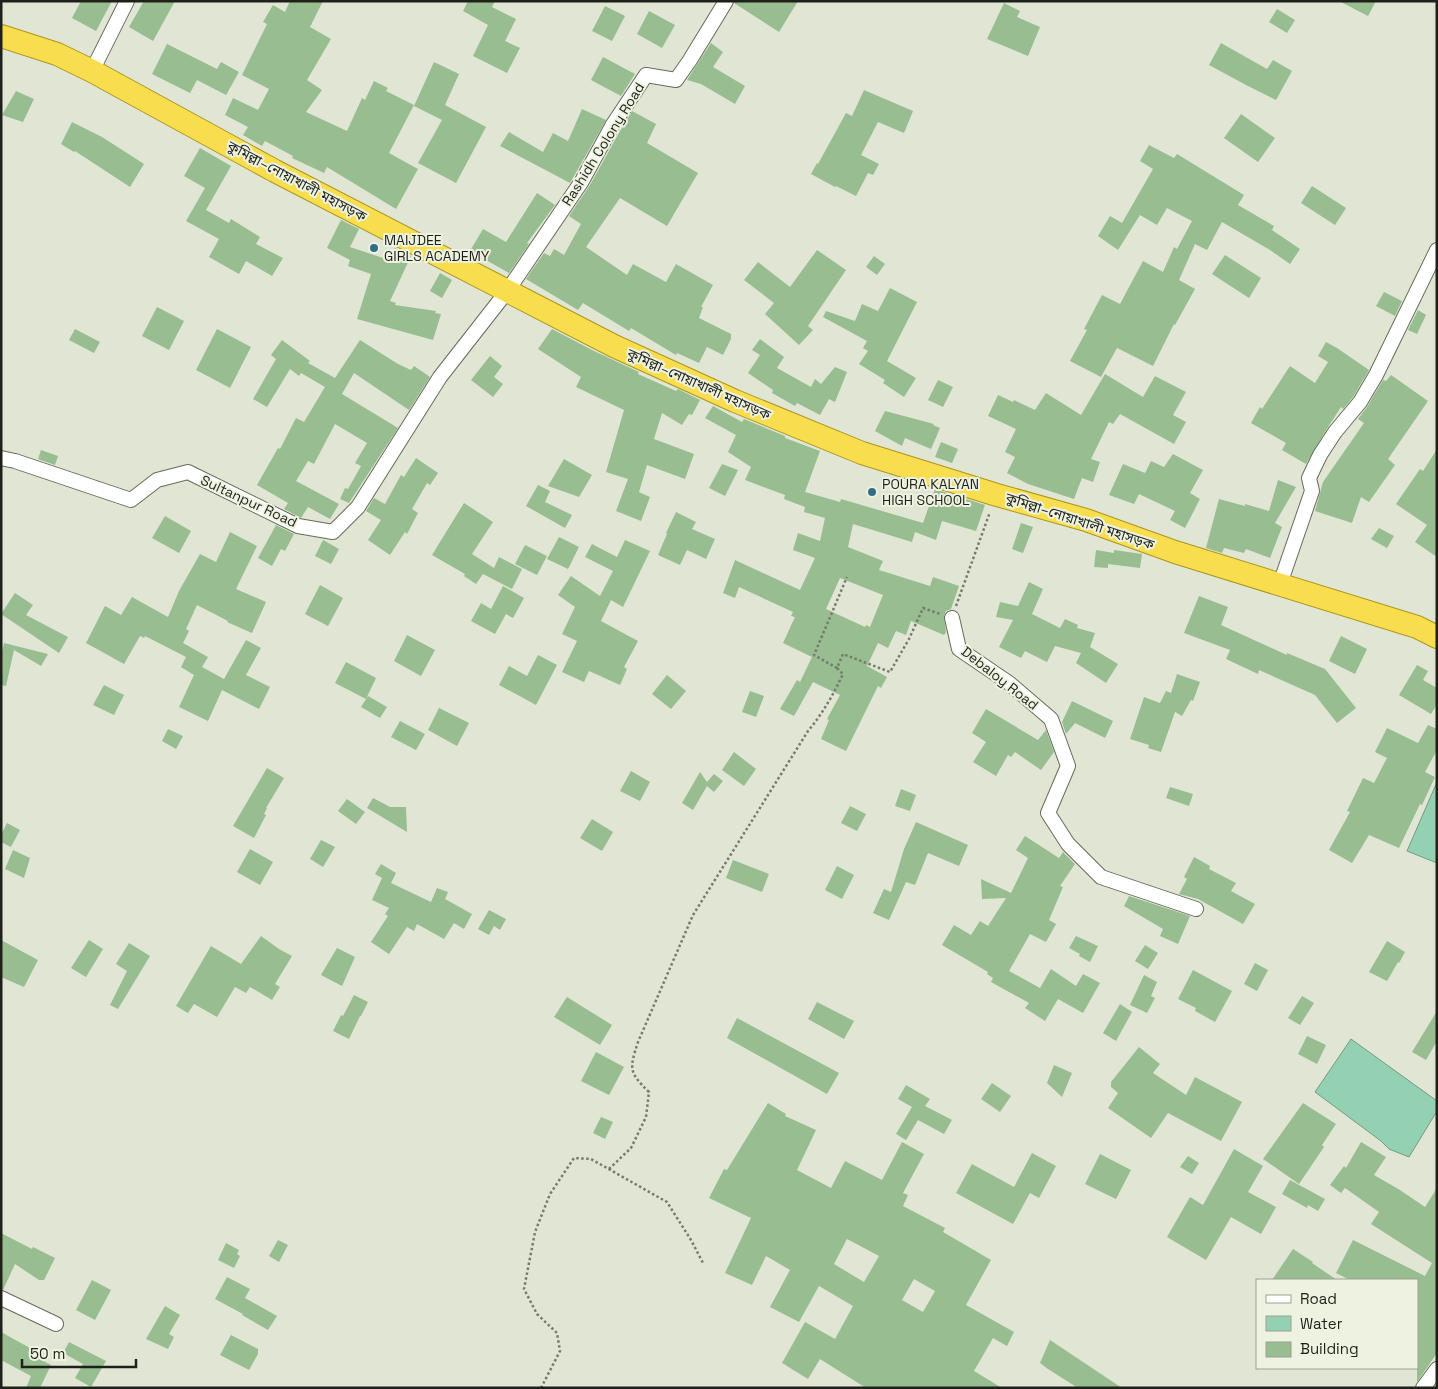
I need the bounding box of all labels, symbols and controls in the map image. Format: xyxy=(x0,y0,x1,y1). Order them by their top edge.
street label: Rashidh Colony Road xyxy=(558,79,648,209)
street label: কুমিল্লা–নোয়াখালী মহাসড়ক xyxy=(223,136,370,226)
place label: MAIJDEE GIRLS ACADEMY xyxy=(384,231,490,265)
marker: MAIJDEE GIRLS ACADEMY xyxy=(368,242,380,254)
street label: কুমিল্লা–নোয়াখালী মহাসড়ক xyxy=(624,344,774,424)
street label: Sultanpur Road xyxy=(198,471,300,531)
place label: POURA KALYAN HIGH SCHOOL xyxy=(882,475,979,509)
marker: POURA KALYAN HIGH SCHOOL xyxy=(866,486,878,498)
street label: কুমিল্লা–নোয়াখালী মহাসড়ক xyxy=(1003,488,1157,554)
street label: Debaloy Road xyxy=(958,642,1042,714)
legend xyxy=(1256,1279,1418,1369)
text: Road xyxy=(1300,1289,1337,1308)
text: Water xyxy=(1300,1314,1343,1333)
scale bar xyxy=(22,1336,136,1368)
text: Building xyxy=(1300,1339,1359,1358)
text: 50 m xyxy=(30,1344,65,1363)

